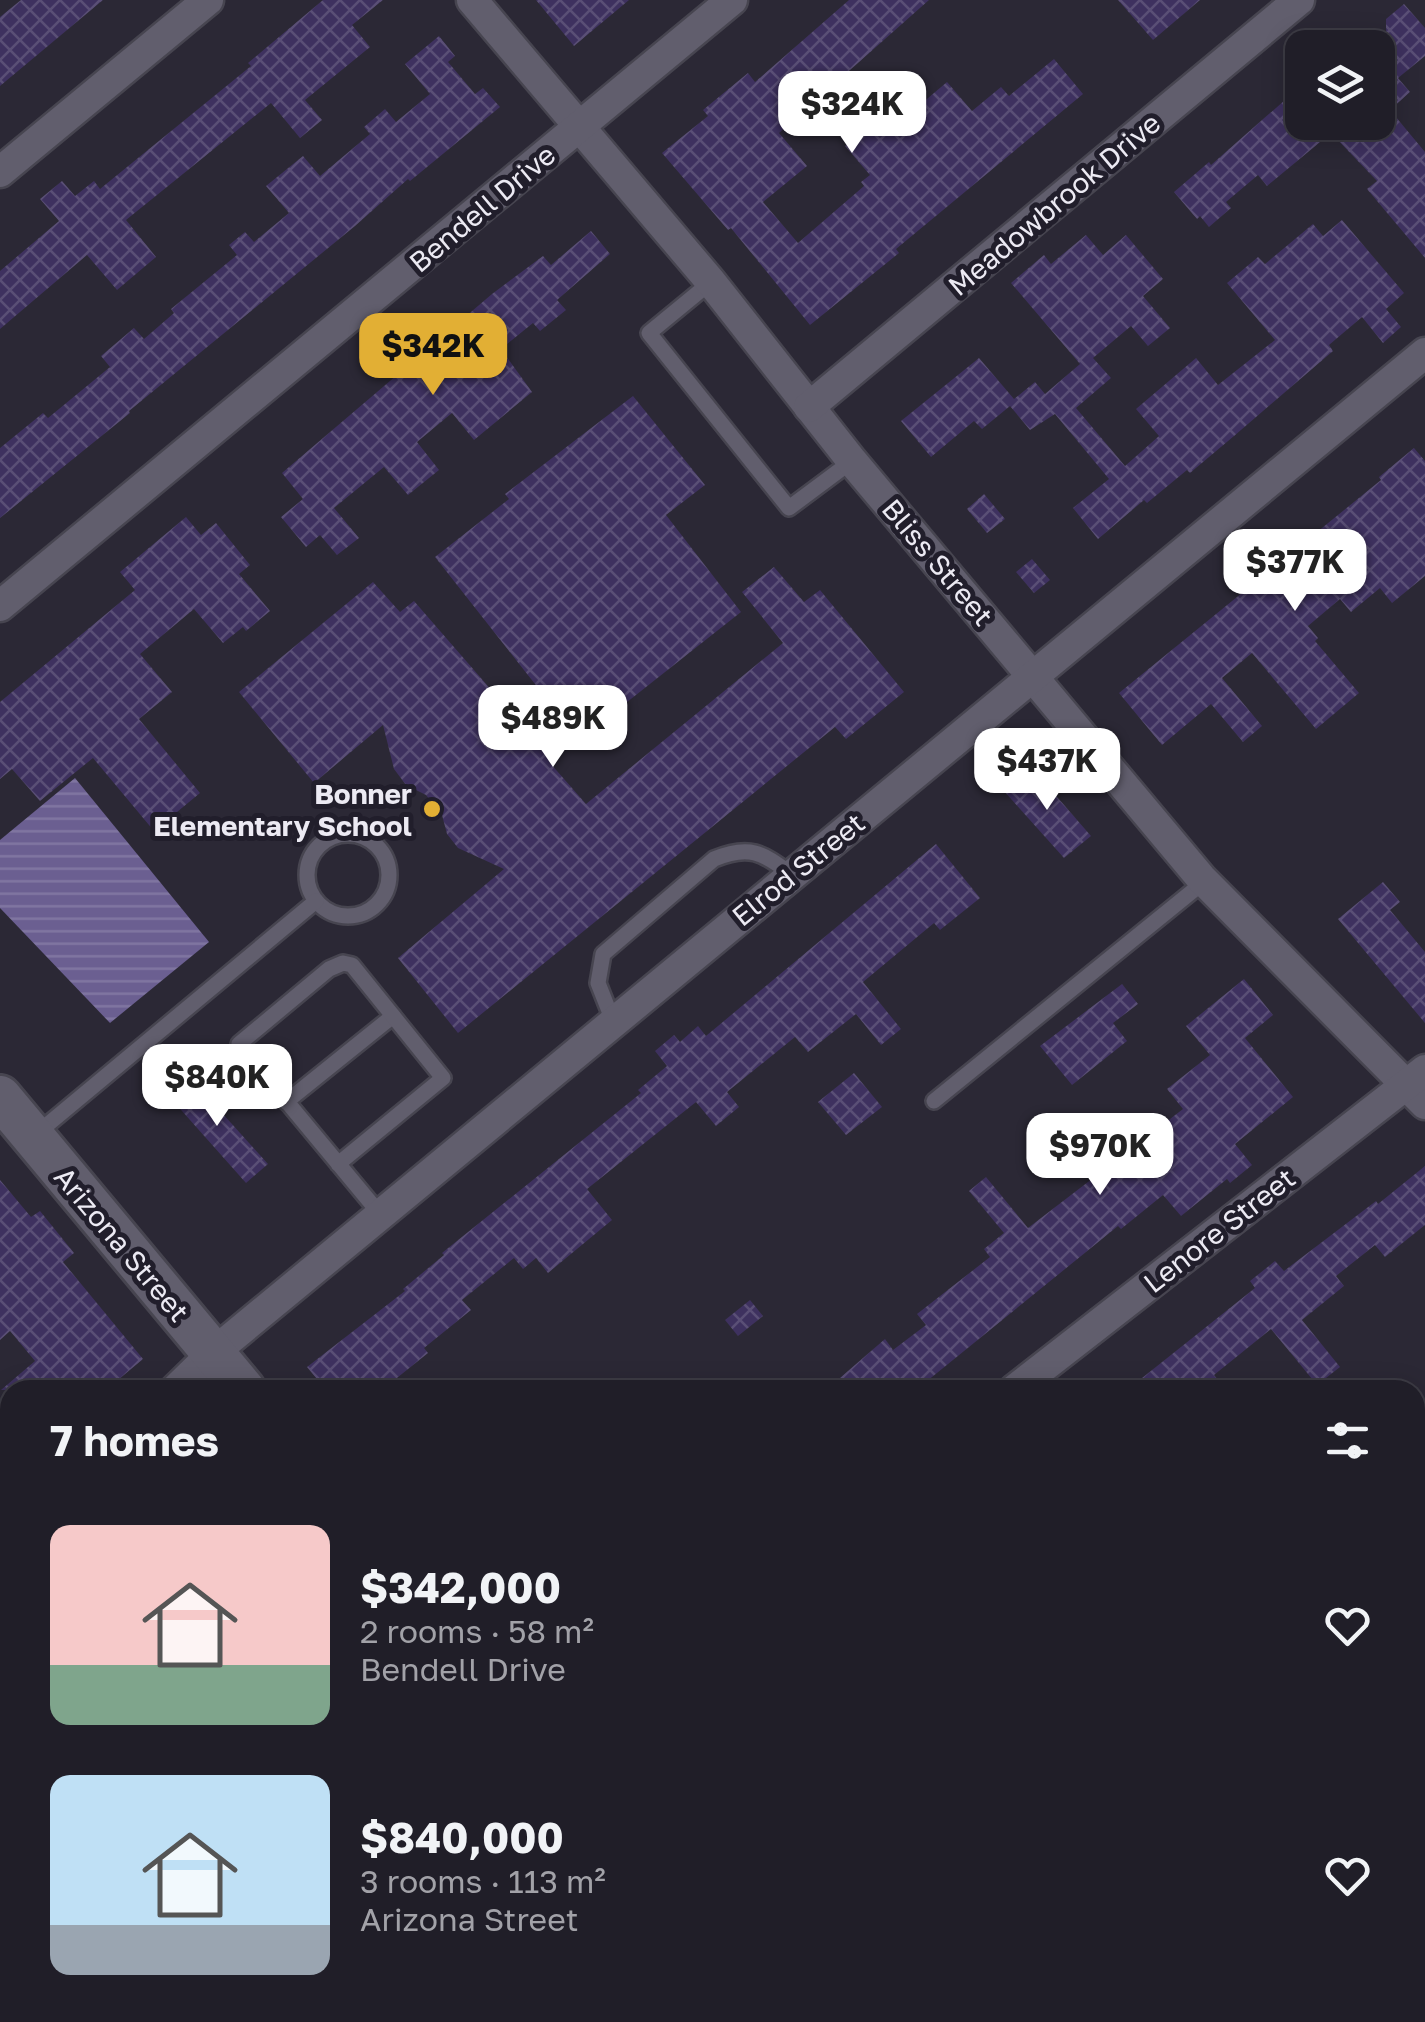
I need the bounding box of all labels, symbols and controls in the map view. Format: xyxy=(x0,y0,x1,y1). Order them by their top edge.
map controls xyxy=(1285,30,1395,140)
button: layers xyxy=(1285,30,1395,140)
pin: $324K xyxy=(782,71,922,156)
text: $324K xyxy=(800,84,904,122)
street label: Meadowbrook Drive xyxy=(941,106,1167,302)
street label: Bendell Drive xyxy=(402,138,562,278)
pin: $342K xyxy=(363,313,503,398)
text: $342K xyxy=(381,326,485,364)
street label: Bliss Street xyxy=(876,492,1000,632)
pin: $377K xyxy=(1225,529,1365,614)
text: $377K xyxy=(1245,542,1345,580)
pin: $489K xyxy=(483,685,623,770)
text: $489K xyxy=(500,698,606,736)
pin: $437K xyxy=(977,728,1117,813)
text: $437K xyxy=(996,741,1098,779)
place label: Bonner Elementary School xyxy=(153,777,412,842)
marker: Bonner Elementary School xyxy=(421,798,443,820)
street label: Elrod Street xyxy=(725,806,871,932)
pin: $840K xyxy=(147,1044,287,1129)
text: $840K xyxy=(164,1057,270,1095)
pin: $970K xyxy=(1030,1113,1170,1198)
text: $970K xyxy=(1048,1126,1152,1164)
street label: Arizona Street xyxy=(48,1160,196,1328)
street label: Lenore Street xyxy=(1137,1161,1301,1299)
icon: filters xyxy=(1320,1413,1375,1468)
text: 7 homes xyxy=(50,1415,219,1465)
text: $342,000 xyxy=(360,1562,561,1612)
icon: home xyxy=(130,1565,250,1685)
icon: heart xyxy=(1320,1598,1375,1653)
text: 2 rooms · 58 m² xyxy=(360,1612,594,1650)
text: Bendell Drive xyxy=(360,1650,566,1688)
text: $840,000 xyxy=(360,1812,564,1862)
icon: home xyxy=(130,1815,250,1935)
icon: heart xyxy=(1320,1848,1375,1903)
text: 3 rooms · 113 m² xyxy=(360,1862,606,1900)
text: Arizona Street xyxy=(360,1900,579,1938)

